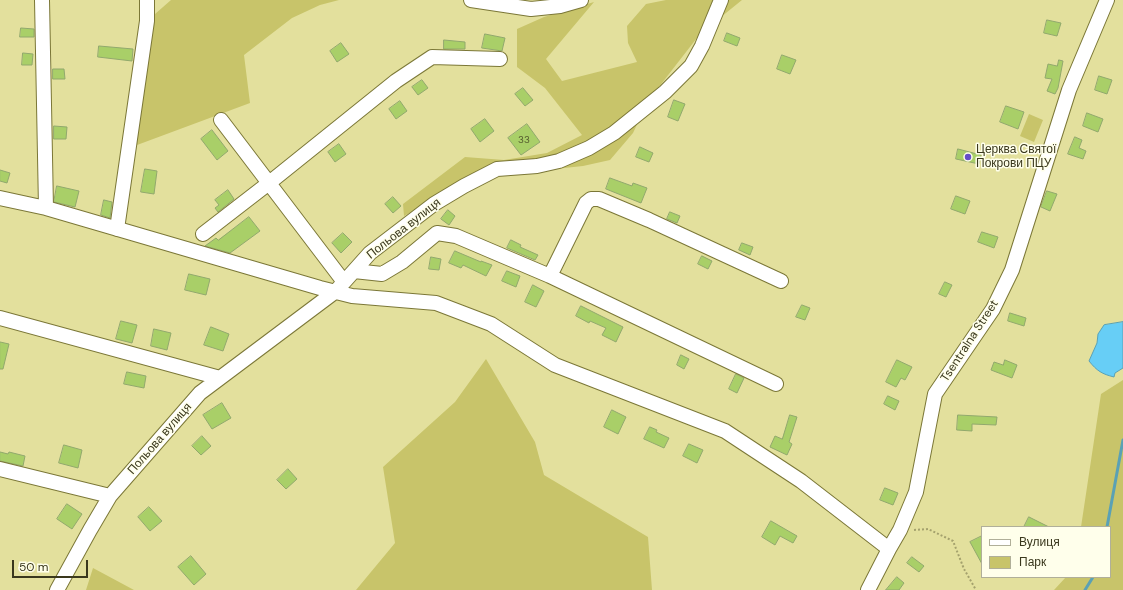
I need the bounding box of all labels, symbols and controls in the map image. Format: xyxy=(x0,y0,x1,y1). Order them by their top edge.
house number: 33 xyxy=(518,134,530,146)
place label: Церква Святої Покрови ПЦУ xyxy=(976,143,1056,171)
marker: Церква Святої Покрови ПЦУ xyxy=(963,152,973,162)
street label: Польова вулиця xyxy=(364,196,444,262)
street label: Tsentralna Street xyxy=(938,297,1002,385)
street label: Польова вулиця xyxy=(125,400,195,478)
legend xyxy=(981,526,1111,578)
text: Вулиця xyxy=(1019,534,1060,550)
scale bar xyxy=(14,552,90,578)
text: Парк xyxy=(1019,554,1046,570)
text: 50 m xyxy=(19,559,48,575)

